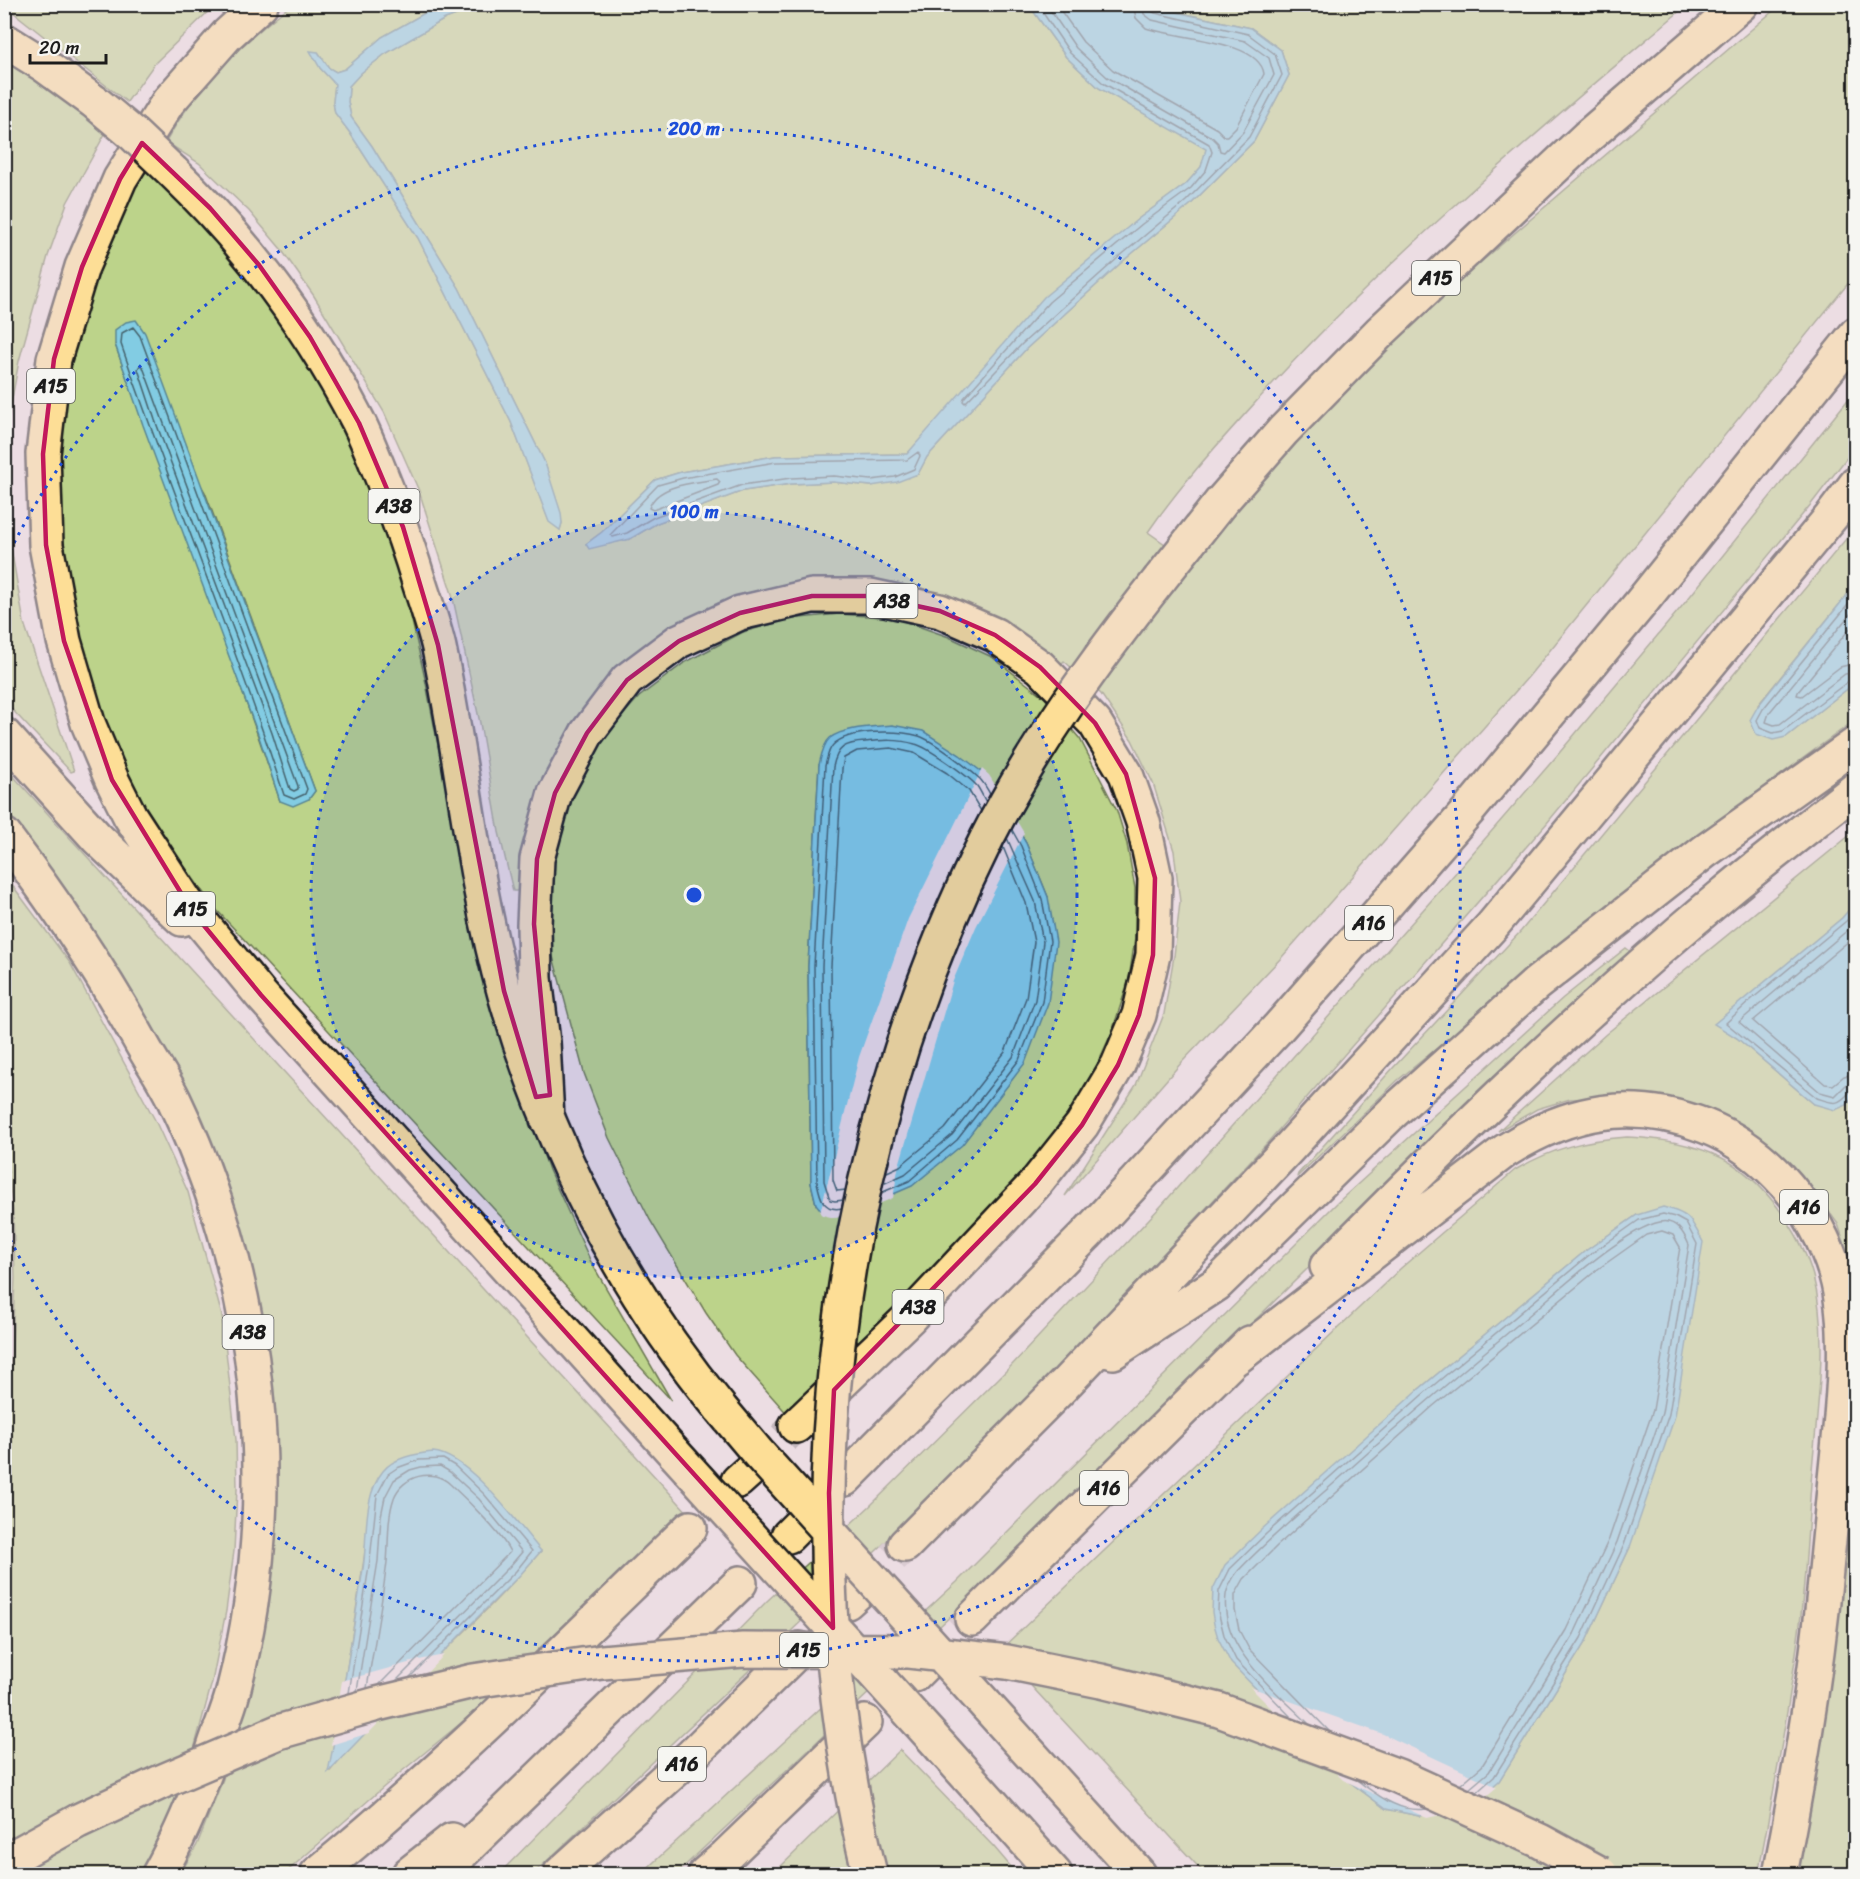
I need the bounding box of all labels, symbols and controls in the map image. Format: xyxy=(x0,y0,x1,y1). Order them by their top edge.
scale bar xyxy=(30,27,106,65)
text: 20 m xyxy=(39,32,79,64)
text: 200 m xyxy=(667,113,720,145)
road number: A15 xyxy=(1412,261,1460,295)
road number: A15 xyxy=(27,369,75,403)
road number: A38 xyxy=(368,489,420,523)
text: 100 m xyxy=(670,496,719,528)
road number: A38 xyxy=(866,584,918,618)
centre of rings xyxy=(684,885,704,905)
road number: A15 xyxy=(167,892,215,926)
road number: A16 xyxy=(1345,906,1393,940)
road number: A16 xyxy=(1780,1190,1828,1224)
road number: A38 xyxy=(892,1290,944,1324)
road number: A38 xyxy=(222,1315,274,1349)
road number: A16 xyxy=(1080,1471,1128,1505)
road number: A15 xyxy=(780,1633,828,1667)
road number: A16 xyxy=(658,1747,706,1781)

